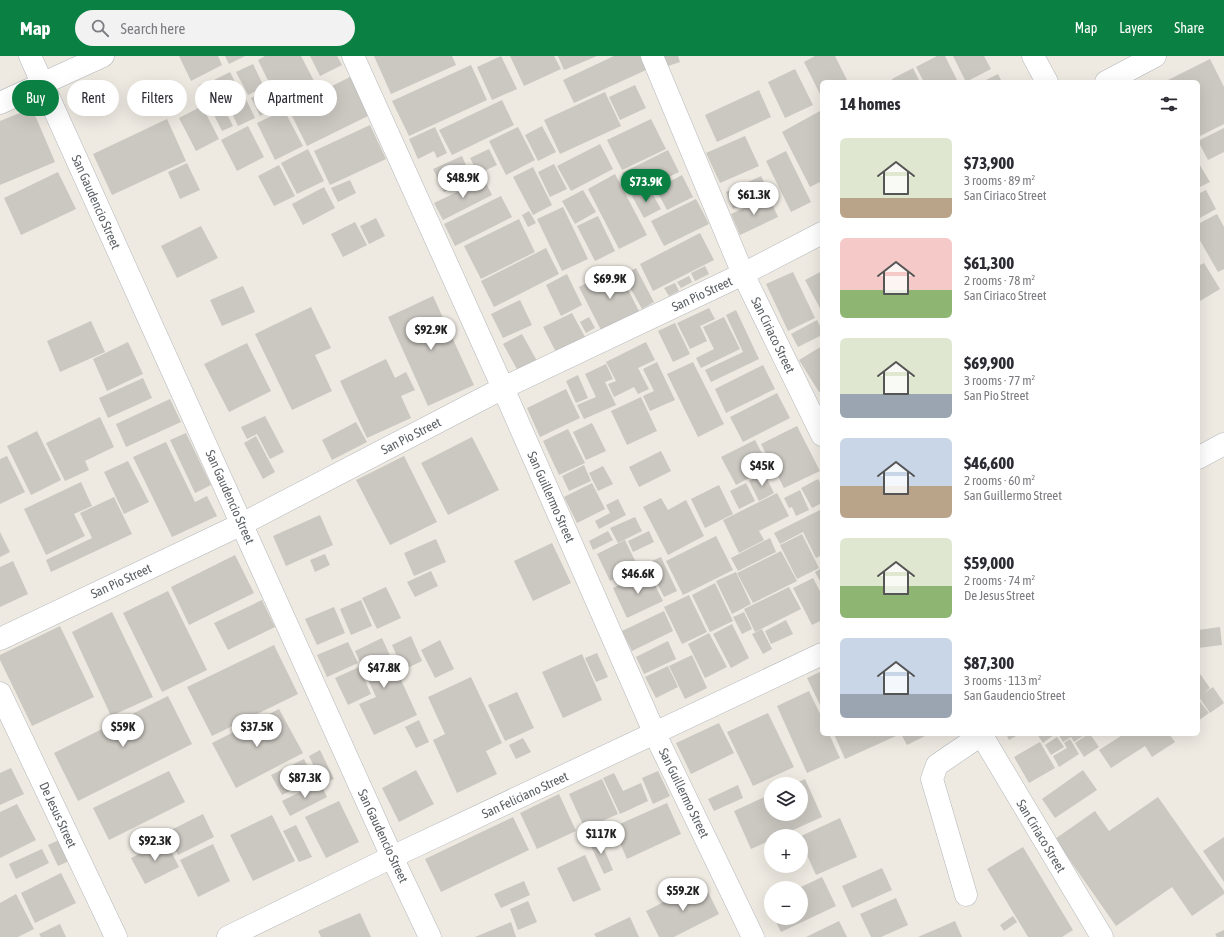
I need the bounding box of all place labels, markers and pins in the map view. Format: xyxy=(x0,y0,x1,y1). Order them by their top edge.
pin: $48.9K xyxy=(430,165,496,199)
pin: $73.9K xyxy=(613,169,679,203)
pin: $61.3K xyxy=(721,182,787,216)
pin: $69.9K xyxy=(577,266,643,300)
pin: $92.9K xyxy=(398,317,464,351)
pin: $45K xyxy=(738,453,786,487)
pin: $46.6K xyxy=(605,561,671,595)
pin: $47.8K xyxy=(351,655,417,689)
pin: $59K xyxy=(99,714,147,748)
pin: $37.5K xyxy=(224,714,290,748)
pin: $87.3K xyxy=(272,765,338,799)
pin: $117K xyxy=(573,821,629,855)
pin: $92.3K xyxy=(122,828,188,862)
pin: $59.2K xyxy=(650,878,716,912)

